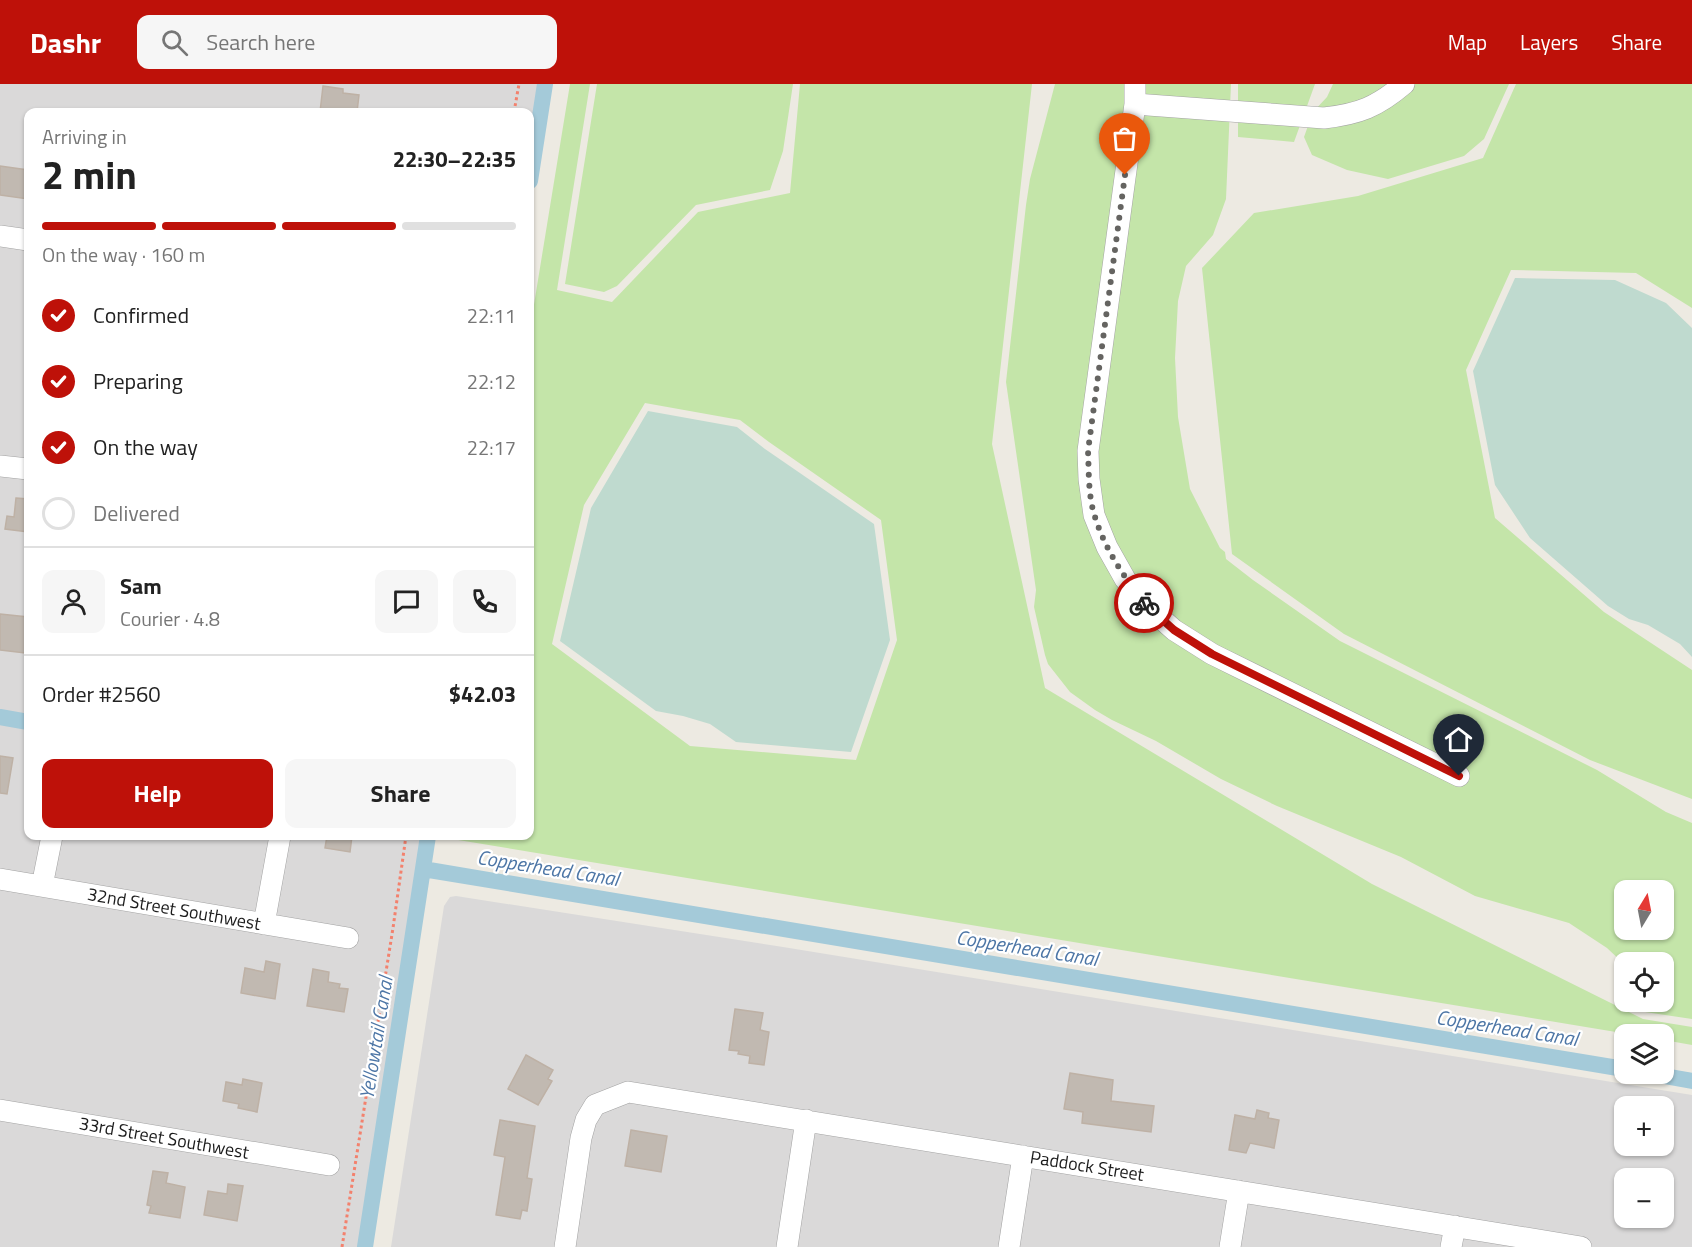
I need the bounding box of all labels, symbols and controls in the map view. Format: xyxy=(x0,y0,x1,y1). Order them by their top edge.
search box xyxy=(137,15,557,69)
text: Dashr xyxy=(30,21,101,64)
text: Search here xyxy=(206,25,315,59)
icon: search xyxy=(158,26,191,59)
text: Map xyxy=(1448,26,1487,58)
text: Layers xyxy=(1520,26,1578,58)
text: Share xyxy=(1611,26,1662,58)
pin xyxy=(1099,113,1150,175)
text: Arriving in xyxy=(42,121,127,152)
icon: bag xyxy=(1108,122,1141,155)
text: 22:30–22:35 xyxy=(393,142,516,176)
text: 2 min xyxy=(42,145,137,204)
text: On the way · 160 m xyxy=(42,239,205,270)
text: Confirmed xyxy=(93,298,189,332)
icon: check xyxy=(42,299,75,332)
text: 22:11 xyxy=(467,300,516,331)
text: Preparing xyxy=(93,364,183,398)
icon: check xyxy=(42,365,75,398)
text: 22:12 xyxy=(467,366,516,397)
text: On the way xyxy=(93,430,198,464)
icon: check xyxy=(42,431,75,464)
text: 22:17 xyxy=(467,432,516,463)
text: Delivered xyxy=(93,496,180,530)
text: Sam xyxy=(120,569,162,603)
button: person xyxy=(42,570,105,633)
button: chat xyxy=(375,570,438,633)
button: phone xyxy=(453,570,516,633)
courier xyxy=(1114,573,1174,633)
icon: bike xyxy=(1128,587,1161,620)
text: Courier · 4.8 xyxy=(120,603,220,634)
text: Order #2560 xyxy=(42,677,161,711)
text: $42.03 xyxy=(449,677,516,711)
pin xyxy=(1433,714,1484,776)
icon: home xyxy=(1442,723,1475,756)
button: Help xyxy=(42,759,273,828)
button: Share xyxy=(285,759,516,828)
water label: Copperhead Canal xyxy=(475,841,624,894)
street label: 32nd Street Southwest xyxy=(85,880,264,937)
north arrow xyxy=(1614,880,1674,940)
map controls xyxy=(1614,880,1674,1228)
water label: Copperhead Canal xyxy=(954,921,1103,974)
button: locate xyxy=(1614,952,1674,1012)
water label: Yellowtail Canal xyxy=(350,972,401,1102)
water label: Copperhead Canal xyxy=(1434,1001,1583,1054)
button: layers xyxy=(1614,1024,1674,1084)
button: + xyxy=(1614,1096,1674,1156)
street label: 33rd Street Southwest xyxy=(77,1109,252,1166)
street label: Paddock Street xyxy=(1028,1143,1147,1188)
button: − xyxy=(1614,1168,1674,1228)

